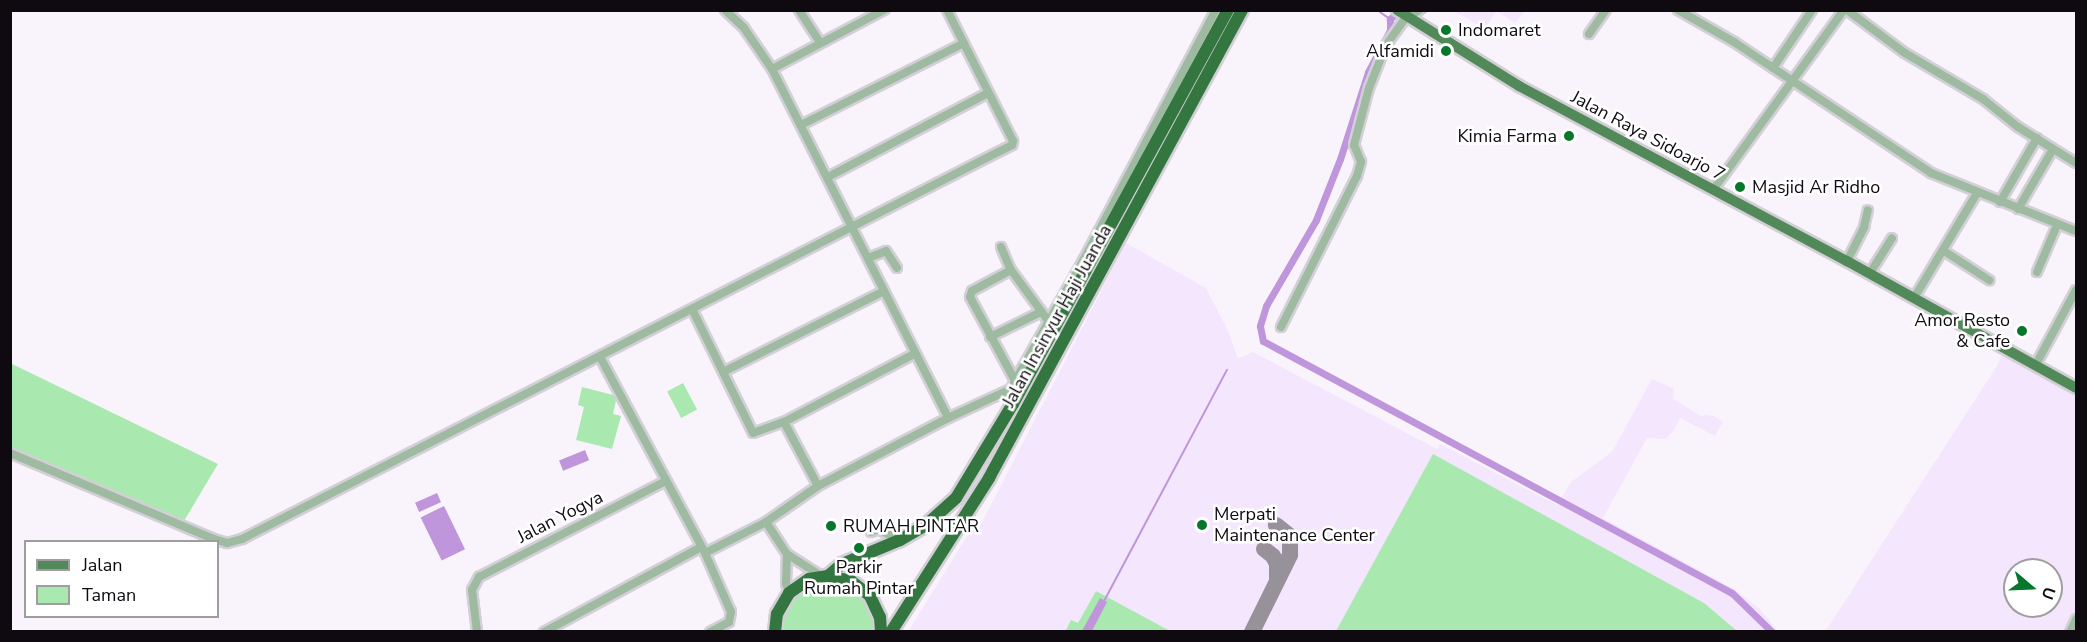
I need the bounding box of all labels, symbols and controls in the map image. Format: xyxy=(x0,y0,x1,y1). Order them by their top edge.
place label: Indomaret xyxy=(1458,19,1540,41)
marker: Indomaret xyxy=(1439,23,1453,37)
place label: Alfamidi xyxy=(1366,40,1434,62)
marker: Alfamidi xyxy=(1439,44,1453,58)
street label: Jalan Raya Sidoarjo 7 xyxy=(1567,86,1729,186)
place label: Kimia Farma xyxy=(1457,125,1557,147)
marker: Kimia Farma xyxy=(1562,129,1576,143)
place label: Masjid Ar Ridho xyxy=(1752,176,1880,198)
marker: Masjid Ar Ridho xyxy=(1733,180,1747,194)
street label: Jalan Insinyur Haji Juanda xyxy=(998,221,1116,411)
place label: Amor Resto & Cafe xyxy=(1914,310,2010,352)
marker: Amor Resto & Cafe xyxy=(2015,324,2029,338)
street label: Jalan Yogya xyxy=(513,486,607,548)
place label: Merpati Maintenance Center xyxy=(1214,504,1375,546)
place label: RUMAH PINTAR xyxy=(843,515,979,537)
marker: Merpati Maintenance Center xyxy=(1195,518,1209,532)
marker: RUMAH PINTAR xyxy=(824,519,838,533)
legend xyxy=(24,540,219,618)
marker: Parkir Rumah Pintar xyxy=(852,541,866,555)
text: Jalan xyxy=(82,553,122,577)
place label: Parkir Rumah Pintar xyxy=(804,557,914,600)
north arrow xyxy=(2003,558,2063,618)
text: Taman xyxy=(82,583,136,607)
text: U xyxy=(2036,584,2060,602)

